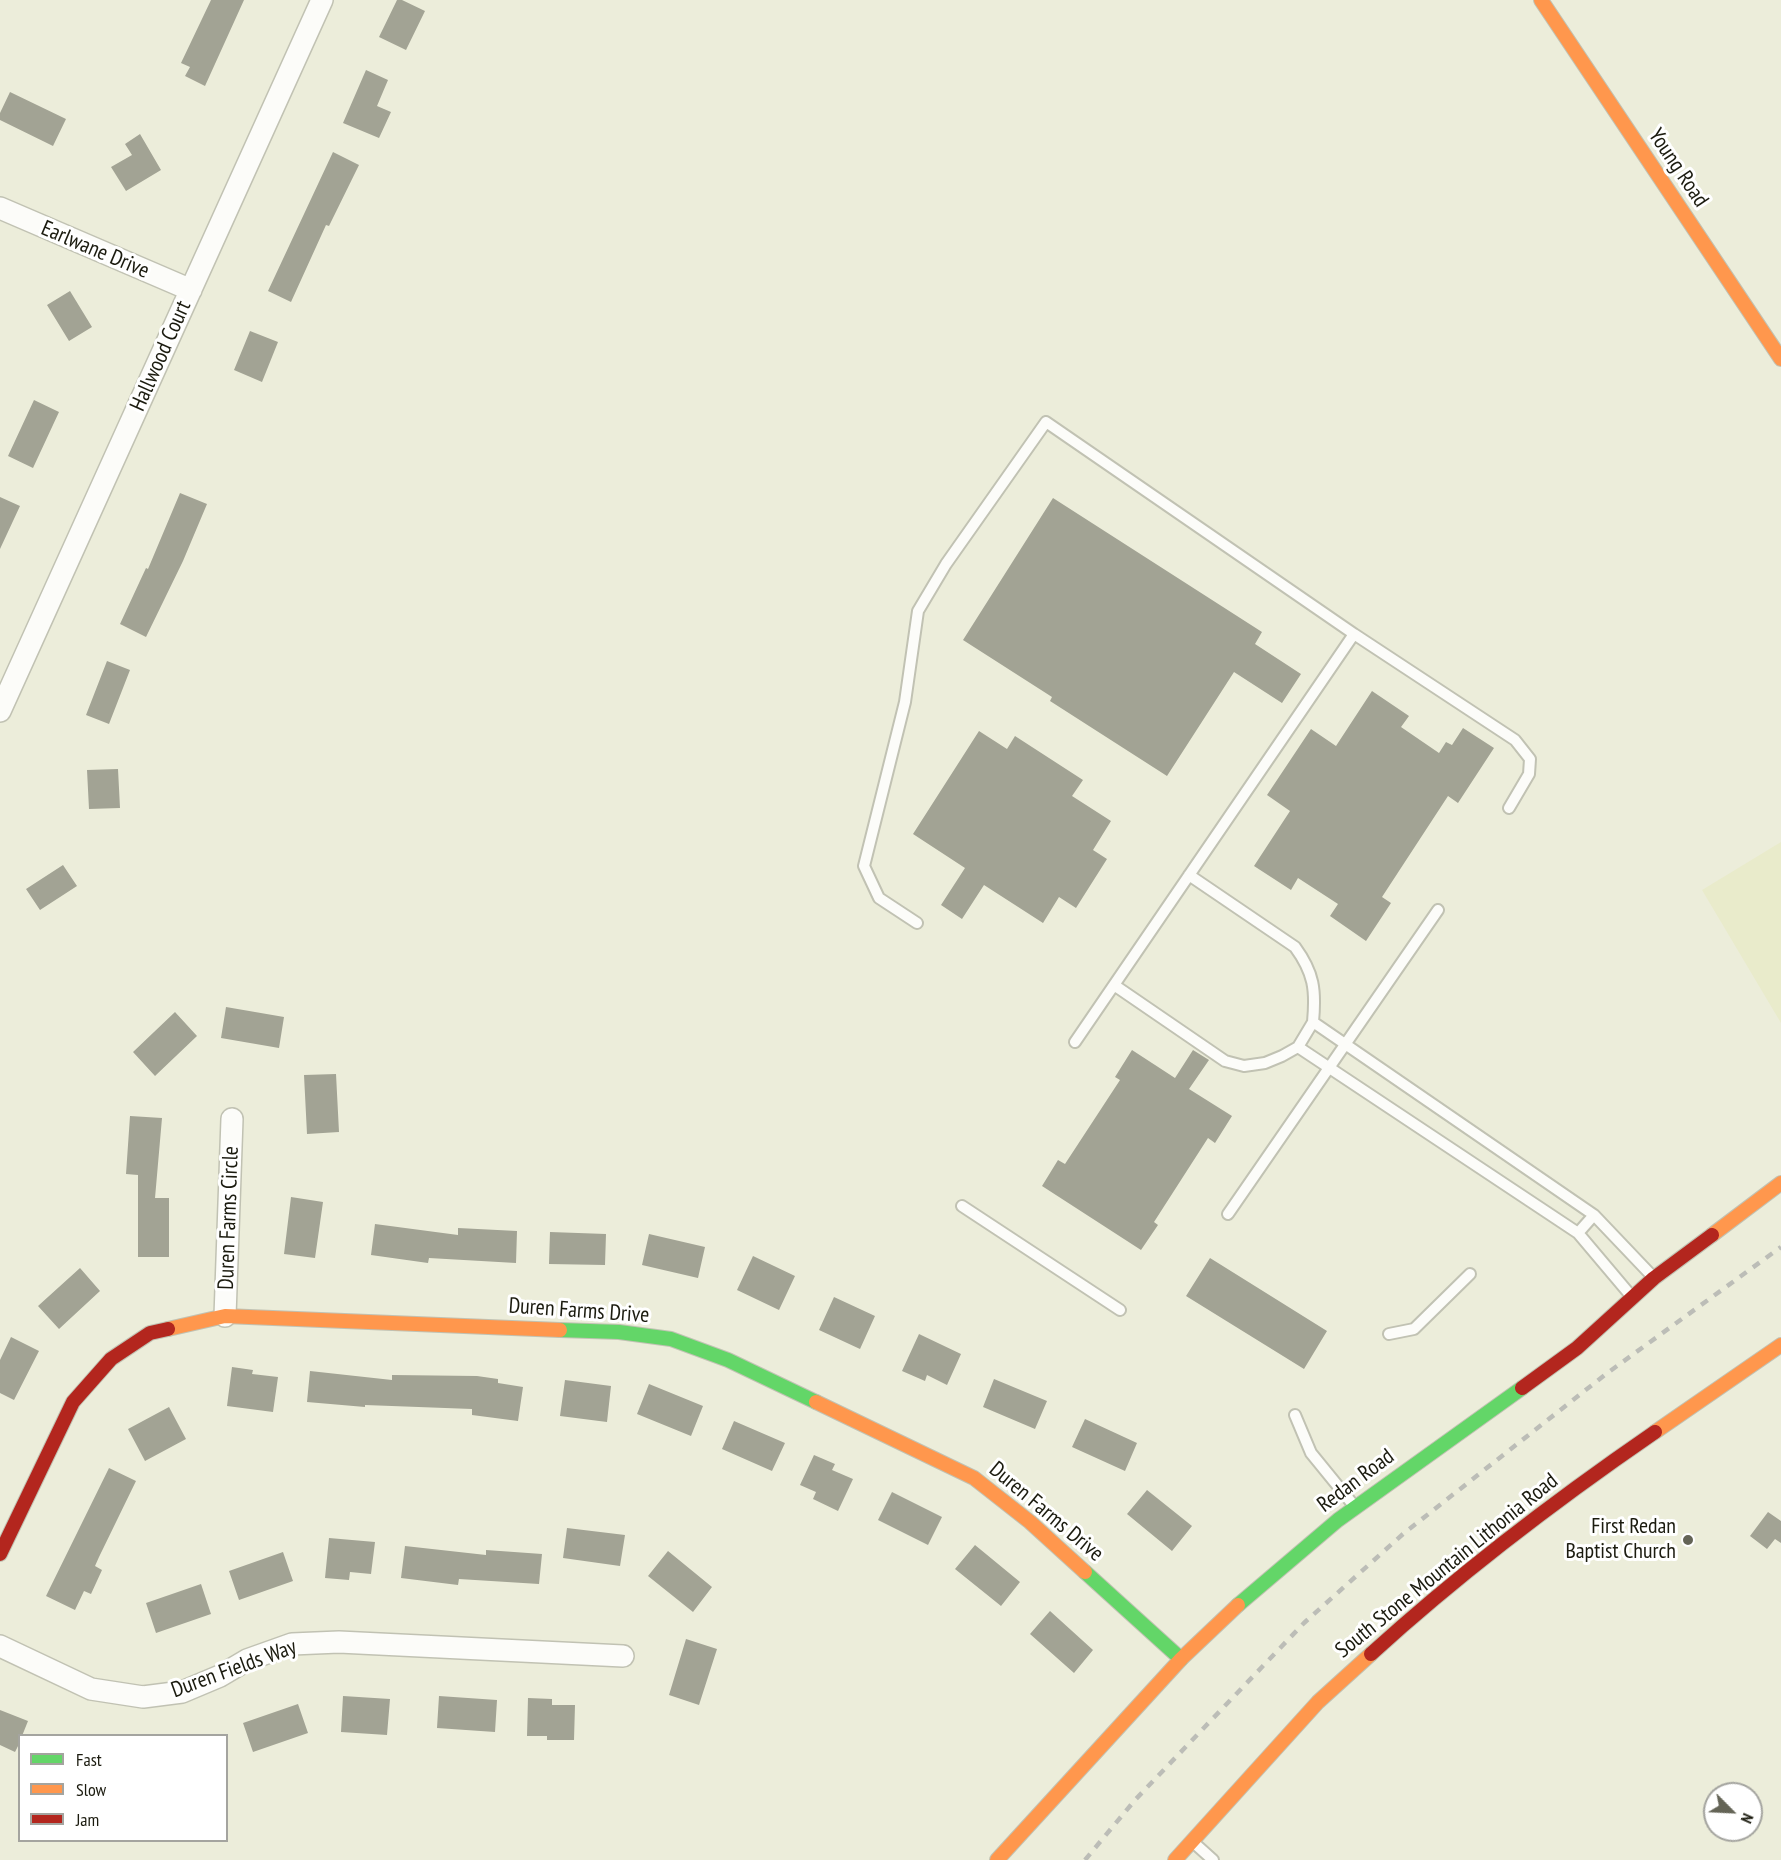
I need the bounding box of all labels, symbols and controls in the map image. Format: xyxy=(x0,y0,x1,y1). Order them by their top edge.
street label: Young Road xyxy=(1642,124,1714,212)
street label: Earlwane Drive xyxy=(37,215,153,285)
street label: Hallwood Court xyxy=(125,297,197,415)
street label: Duren Farms Circle xyxy=(213,1146,245,1290)
street label: Duren Farms Drive xyxy=(508,1293,650,1329)
street label: Redan Road xyxy=(1313,1444,1399,1518)
street label: Duren Farms Drive xyxy=(984,1457,1108,1567)
street label: South Stone Mountain Lithonia Road xyxy=(1331,1468,1563,1664)
place label: First Redan Baptist Church xyxy=(1565,1514,1676,1566)
marker: First Redan Baptist Church xyxy=(1681,1533,1695,1547)
street label: Duren Fields Way xyxy=(168,1634,300,1704)
legend xyxy=(18,1734,228,1842)
text: Fast xyxy=(76,1748,102,1771)
text: Slow xyxy=(76,1778,106,1801)
north arrow xyxy=(1703,1782,1763,1842)
text: Jam xyxy=(76,1808,99,1831)
text: N xyxy=(1737,1810,1759,1827)

